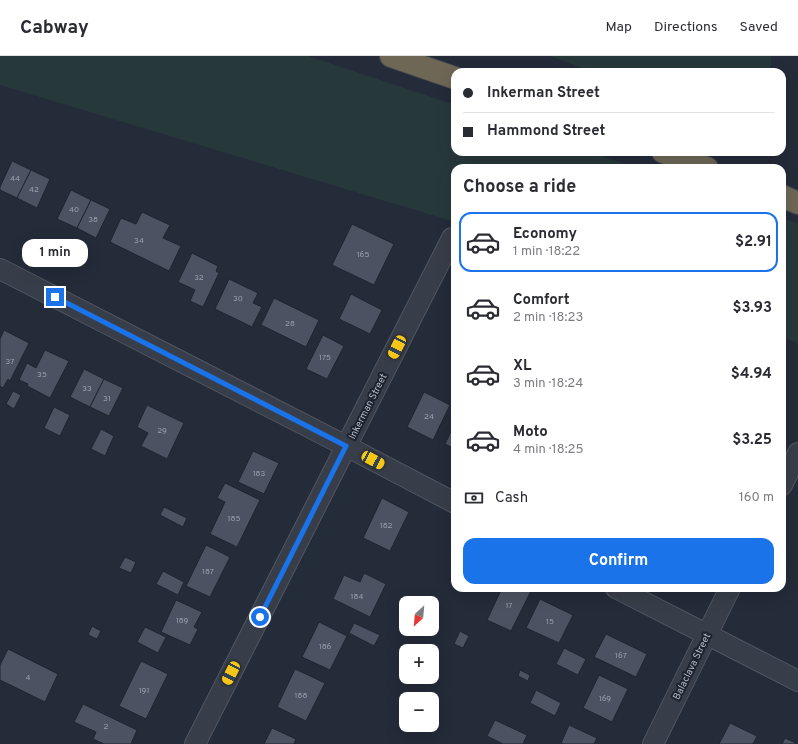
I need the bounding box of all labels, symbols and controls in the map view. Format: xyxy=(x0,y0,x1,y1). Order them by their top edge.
text: Cabway xyxy=(20,16,89,40)
text: Map xyxy=(606,19,632,36)
text: Directions xyxy=(654,19,718,36)
text: Saved xyxy=(740,19,778,36)
text: Inkerman Street xyxy=(487,84,600,103)
text: Hammond Street xyxy=(487,122,605,141)
house number: 44 xyxy=(10,174,20,184)
text: Choose a ride xyxy=(463,176,576,199)
house number: 42 xyxy=(29,185,39,195)
house number: 40 xyxy=(69,205,79,215)
house number: 38 xyxy=(88,215,98,225)
icon: car xyxy=(465,224,501,260)
text: Economy xyxy=(513,225,577,244)
text: $2.91 xyxy=(735,233,772,252)
house number: 34 xyxy=(134,236,144,246)
callout: 1 min xyxy=(22,239,88,267)
text: 1 min · 18:22 xyxy=(513,244,580,260)
text: 1 min xyxy=(39,245,71,261)
house number: 165 xyxy=(357,250,369,260)
house number: 32 xyxy=(194,273,204,283)
route end xyxy=(46,288,64,306)
icon: car xyxy=(465,290,501,326)
text: Comfort xyxy=(513,291,570,310)
house number: 30 xyxy=(233,294,243,304)
text: $3.93 xyxy=(732,299,772,318)
text: 2 min · 18:23 xyxy=(513,310,583,326)
house number: 28 xyxy=(285,319,295,329)
car xyxy=(386,334,408,360)
house number: 175 xyxy=(319,353,331,363)
icon: car xyxy=(465,356,501,392)
house number: 37 xyxy=(6,357,14,367)
text: XL xyxy=(513,357,531,376)
text: $4.94 xyxy=(731,365,772,384)
house number: 35 xyxy=(37,370,47,380)
street label: Inkerman Street xyxy=(346,371,391,442)
text: 3 min · 18:24 xyxy=(513,376,583,392)
house number: 33 xyxy=(82,384,92,394)
house number: 31 xyxy=(103,394,111,404)
house number: 24 xyxy=(424,412,434,422)
icon: car xyxy=(465,422,501,458)
text: Moto xyxy=(513,423,548,442)
house number: 29 xyxy=(157,426,167,436)
text: $3.25 xyxy=(732,431,772,450)
text: 4 min · 18:25 xyxy=(513,442,584,458)
car xyxy=(360,449,386,471)
house number: 183 xyxy=(253,469,266,479)
icon: cash xyxy=(463,487,485,509)
text: Cash xyxy=(495,489,528,508)
text: 160 m xyxy=(739,490,774,506)
house number: 185 xyxy=(228,514,240,524)
house number: 182 xyxy=(380,521,392,531)
button: Confirm xyxy=(463,538,774,584)
house number: 187 xyxy=(202,567,214,577)
house number: 184 xyxy=(351,592,363,602)
north arrow xyxy=(399,596,439,636)
map controls xyxy=(399,596,439,732)
house number: 17 xyxy=(505,601,513,611)
route start xyxy=(251,608,269,626)
house number: 189 xyxy=(176,616,188,626)
house number: 15 xyxy=(546,617,554,627)
street label: Balaclava Street xyxy=(671,631,714,702)
house number: 186 xyxy=(319,642,332,652)
button: + xyxy=(399,644,439,684)
house number: 167 xyxy=(615,651,627,661)
car xyxy=(220,660,242,686)
house number: 4 xyxy=(26,673,31,683)
house number: 191 xyxy=(139,686,149,696)
house number: 188 xyxy=(295,691,307,701)
button: − xyxy=(399,692,439,732)
house number: 169 xyxy=(599,694,611,704)
house number: 2 xyxy=(104,722,109,732)

